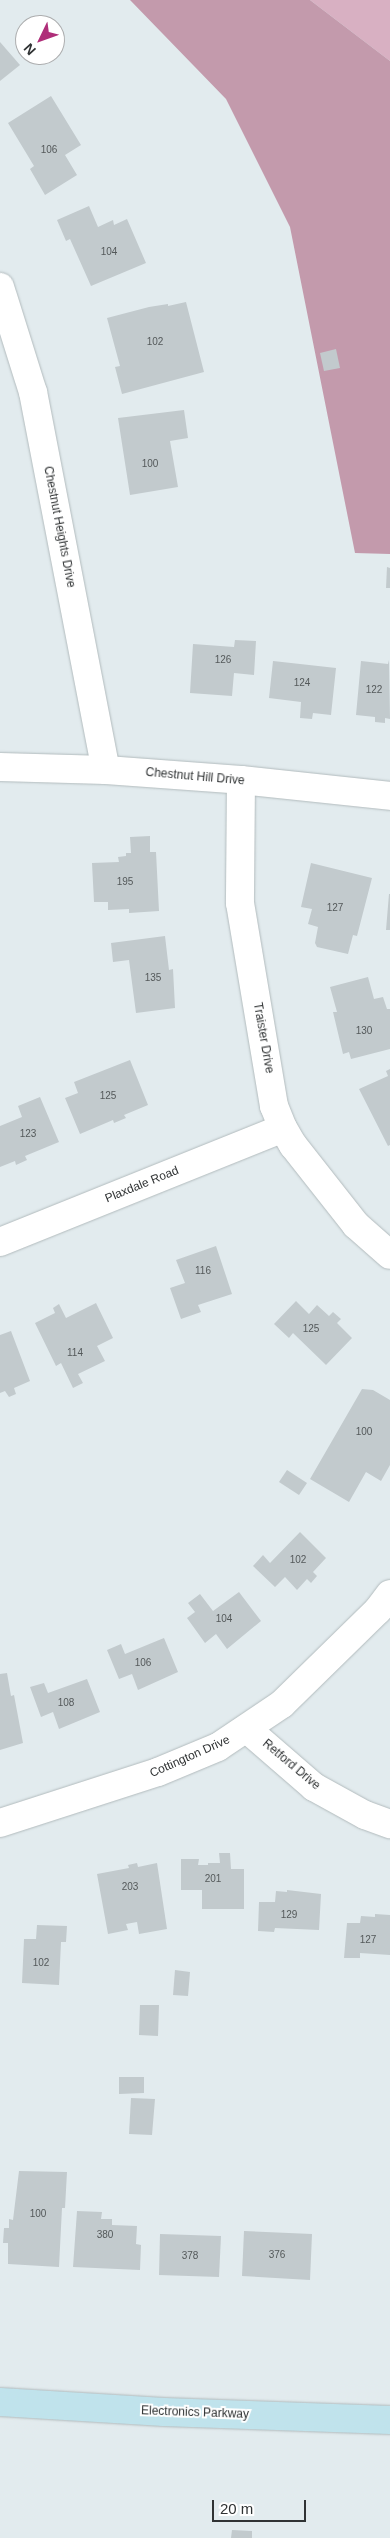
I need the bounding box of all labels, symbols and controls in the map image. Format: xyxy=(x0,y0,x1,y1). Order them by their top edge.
north arrow xyxy=(15,15,65,65)
text: N xyxy=(20,40,39,58)
house number: 106 xyxy=(41,144,57,156)
house number: 104 xyxy=(101,246,117,258)
house number: 102 xyxy=(147,336,163,348)
house number: 100 xyxy=(142,458,158,470)
street label: Chestnut Heights Drive xyxy=(40,465,78,589)
house number: 126 xyxy=(215,654,231,666)
house number: 124 xyxy=(294,677,310,689)
house number: 122 xyxy=(366,684,382,696)
street label: Chestnut Hill Drive xyxy=(145,765,245,789)
house number: 195 xyxy=(117,876,133,888)
house number: 127 xyxy=(327,902,343,914)
house number: 135 xyxy=(145,972,161,984)
street label: Traister Drive xyxy=(250,1002,276,1074)
house number: 130 xyxy=(356,1025,372,1037)
house number: 125 xyxy=(100,1090,116,1102)
house number: 123 xyxy=(20,1128,36,1140)
street label: Plaxdale Road xyxy=(103,1164,181,1206)
house number: 116 xyxy=(195,1265,211,1277)
house number: 125 xyxy=(303,1323,319,1335)
house number: 114 xyxy=(67,1347,83,1359)
house number: 100 xyxy=(356,1426,372,1438)
house number: 102 xyxy=(290,1554,306,1566)
house number: 104 xyxy=(216,1613,232,1625)
house number: 106 xyxy=(135,1657,151,1669)
house number: 108 xyxy=(58,1697,74,1709)
street label: Cottington Drive xyxy=(148,1733,232,1781)
street label: Retford Drive xyxy=(259,1737,323,1793)
house number: 201 xyxy=(205,1873,221,1885)
house number: 203 xyxy=(122,1881,138,1893)
house number: 129 xyxy=(281,1909,297,1921)
house number: 127 xyxy=(360,1934,376,1946)
house number: 102 xyxy=(33,1957,49,1969)
house number: 100 xyxy=(30,2208,46,2220)
house number: 380 xyxy=(97,2229,113,2241)
house number: 376 xyxy=(269,2249,285,2261)
house number: 378 xyxy=(182,2250,198,2262)
street label: Electronics Parkway xyxy=(141,2404,249,2422)
scale bar xyxy=(215,2490,309,2522)
text: 20 m xyxy=(220,2500,253,2517)

